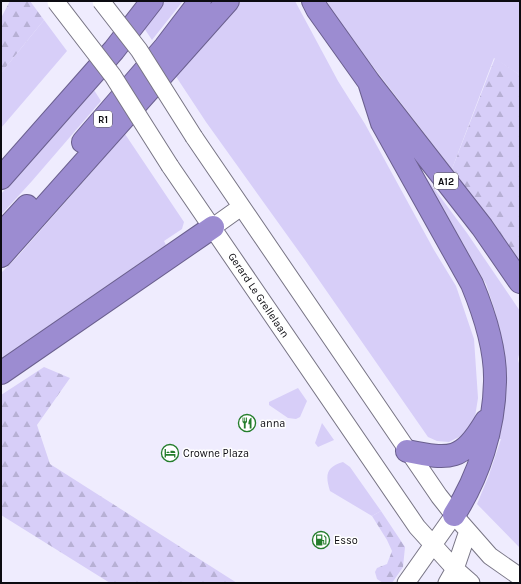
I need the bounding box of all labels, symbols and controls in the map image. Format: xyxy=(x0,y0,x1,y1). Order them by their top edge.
road number: R1 xyxy=(94,111,112,127)
road number: A12 xyxy=(434,173,458,189)
street label: Gerard Le Grellelaan xyxy=(225,250,292,340)
restaurant icon: anna xyxy=(237,413,257,433)
place label: anna xyxy=(260,417,285,430)
hotel icon: Crowne Plaza xyxy=(160,443,180,463)
place label: Crowne Plaza xyxy=(183,447,249,460)
fuel station icon: Esso xyxy=(311,530,331,550)
place label: Esso xyxy=(334,534,358,547)

